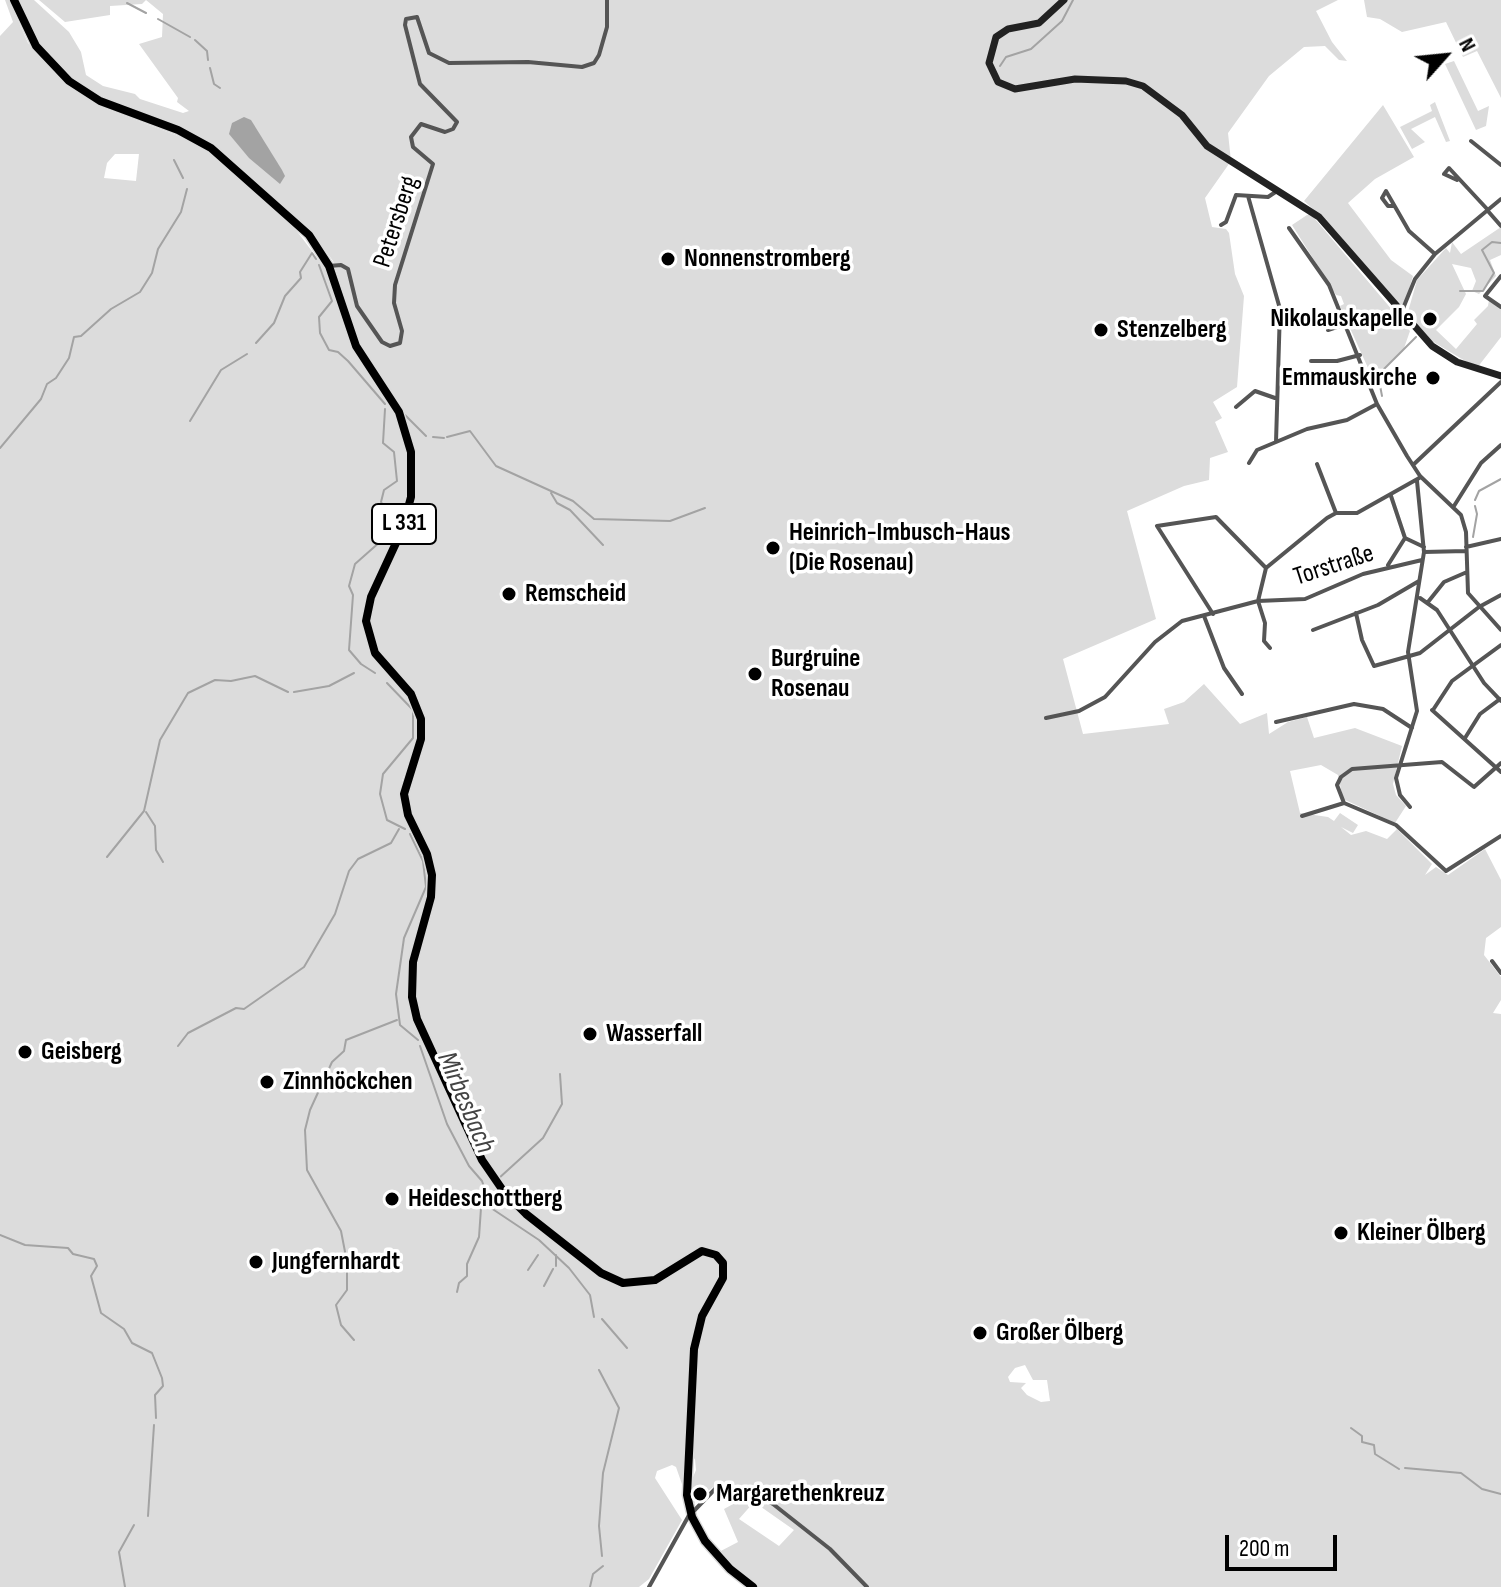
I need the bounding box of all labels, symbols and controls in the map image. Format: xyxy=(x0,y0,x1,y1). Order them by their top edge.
north arrow xyxy=(1405,16,1485,96)
text: N xyxy=(1452,34,1482,56)
street label: Petersberg xyxy=(368,172,426,272)
place label: Nonnenstromberg xyxy=(684,243,851,275)
marker: Nonnenstromberg xyxy=(659,250,677,268)
place label: Nikolauskapelle xyxy=(1270,303,1414,335)
marker: Nikolauskapelle xyxy=(1421,310,1439,328)
place label: Stenzelberg xyxy=(1117,314,1227,346)
marker: Stenzelberg xyxy=(1092,321,1110,339)
place label: Emmauskirche xyxy=(1282,362,1417,394)
marker: Emmauskirche xyxy=(1424,369,1442,387)
road number: L 331 xyxy=(372,504,436,544)
place label: Heinrich-Imbusch-Haus (Die Rosenau) xyxy=(789,517,1011,578)
street label: Torstraße xyxy=(1290,538,1378,594)
marker: Heinrich-Imbusch-Haus (Die Rosenau) xyxy=(764,539,782,557)
place label: Remscheid xyxy=(525,578,626,610)
marker: Remscheid xyxy=(500,585,518,603)
place label: Burgruine Rosenau xyxy=(771,643,860,704)
marker: Burgruine Rosenau xyxy=(746,665,764,683)
place label: Wasserfall xyxy=(606,1018,702,1050)
marker: Wasserfall xyxy=(581,1025,599,1043)
place label: Geisberg xyxy=(41,1036,122,1068)
marker: Geisberg xyxy=(16,1043,34,1061)
water label: Mirbesbach xyxy=(429,1047,501,1159)
place label: Zinnhöckchen xyxy=(283,1066,412,1098)
marker: Zinnhöckchen xyxy=(258,1073,276,1091)
place label: Heideschottberg xyxy=(408,1183,563,1215)
marker: Heideschottberg xyxy=(383,1190,401,1208)
place label: Kleiner Ölberg xyxy=(1357,1217,1486,1249)
marker: Kleiner Ölberg xyxy=(1332,1224,1350,1242)
place label: Jungfernhardt xyxy=(272,1246,400,1278)
marker: Jungfernhardt xyxy=(247,1253,265,1271)
place label: Großer Ölberg xyxy=(996,1317,1123,1349)
marker: Großer Ölberg xyxy=(971,1324,989,1342)
place label: Margarethenkreuz xyxy=(716,1478,885,1510)
marker: Margarethenkreuz xyxy=(691,1485,709,1503)
scale bar xyxy=(1229,1519,1341,1569)
text: 200 m xyxy=(1239,1534,1290,1563)

